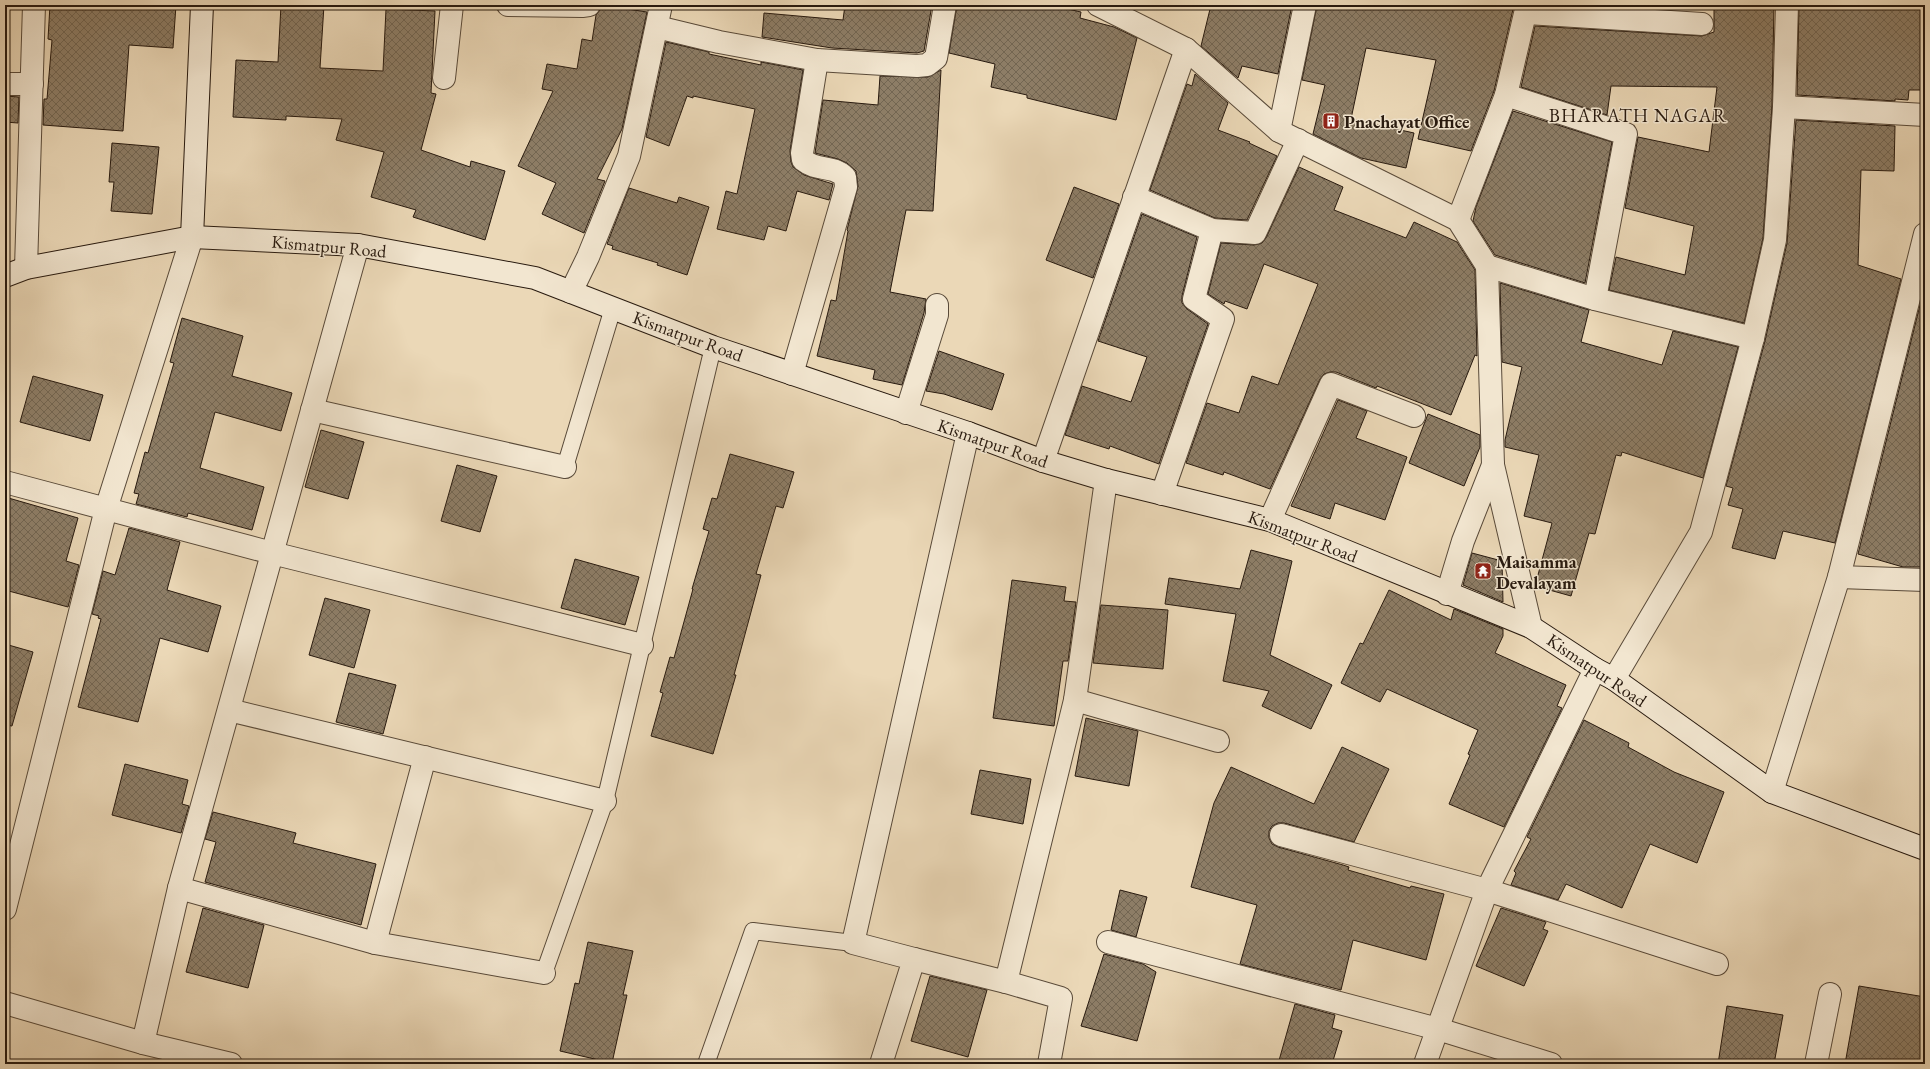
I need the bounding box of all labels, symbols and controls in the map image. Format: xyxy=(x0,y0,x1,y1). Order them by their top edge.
district label: BHARATH NAGAR xyxy=(1549,103,1727,128)
place label: Pnachayat Office xyxy=(1344,110,1470,133)
building icon: Pnachayat Office xyxy=(1321,111,1341,131)
street label: Kismatpur Road xyxy=(270,230,388,263)
street label: Kismatpur Road xyxy=(630,305,747,367)
street label: Kismatpur Road xyxy=(935,413,1052,473)
street label: Kismatpur Road xyxy=(1245,505,1362,568)
place label: Maisamma Devalayam xyxy=(1496,550,1577,594)
temple icon: Maisamma Devalayam xyxy=(1473,561,1493,581)
street label: Kismatpur Road xyxy=(1543,628,1652,712)

